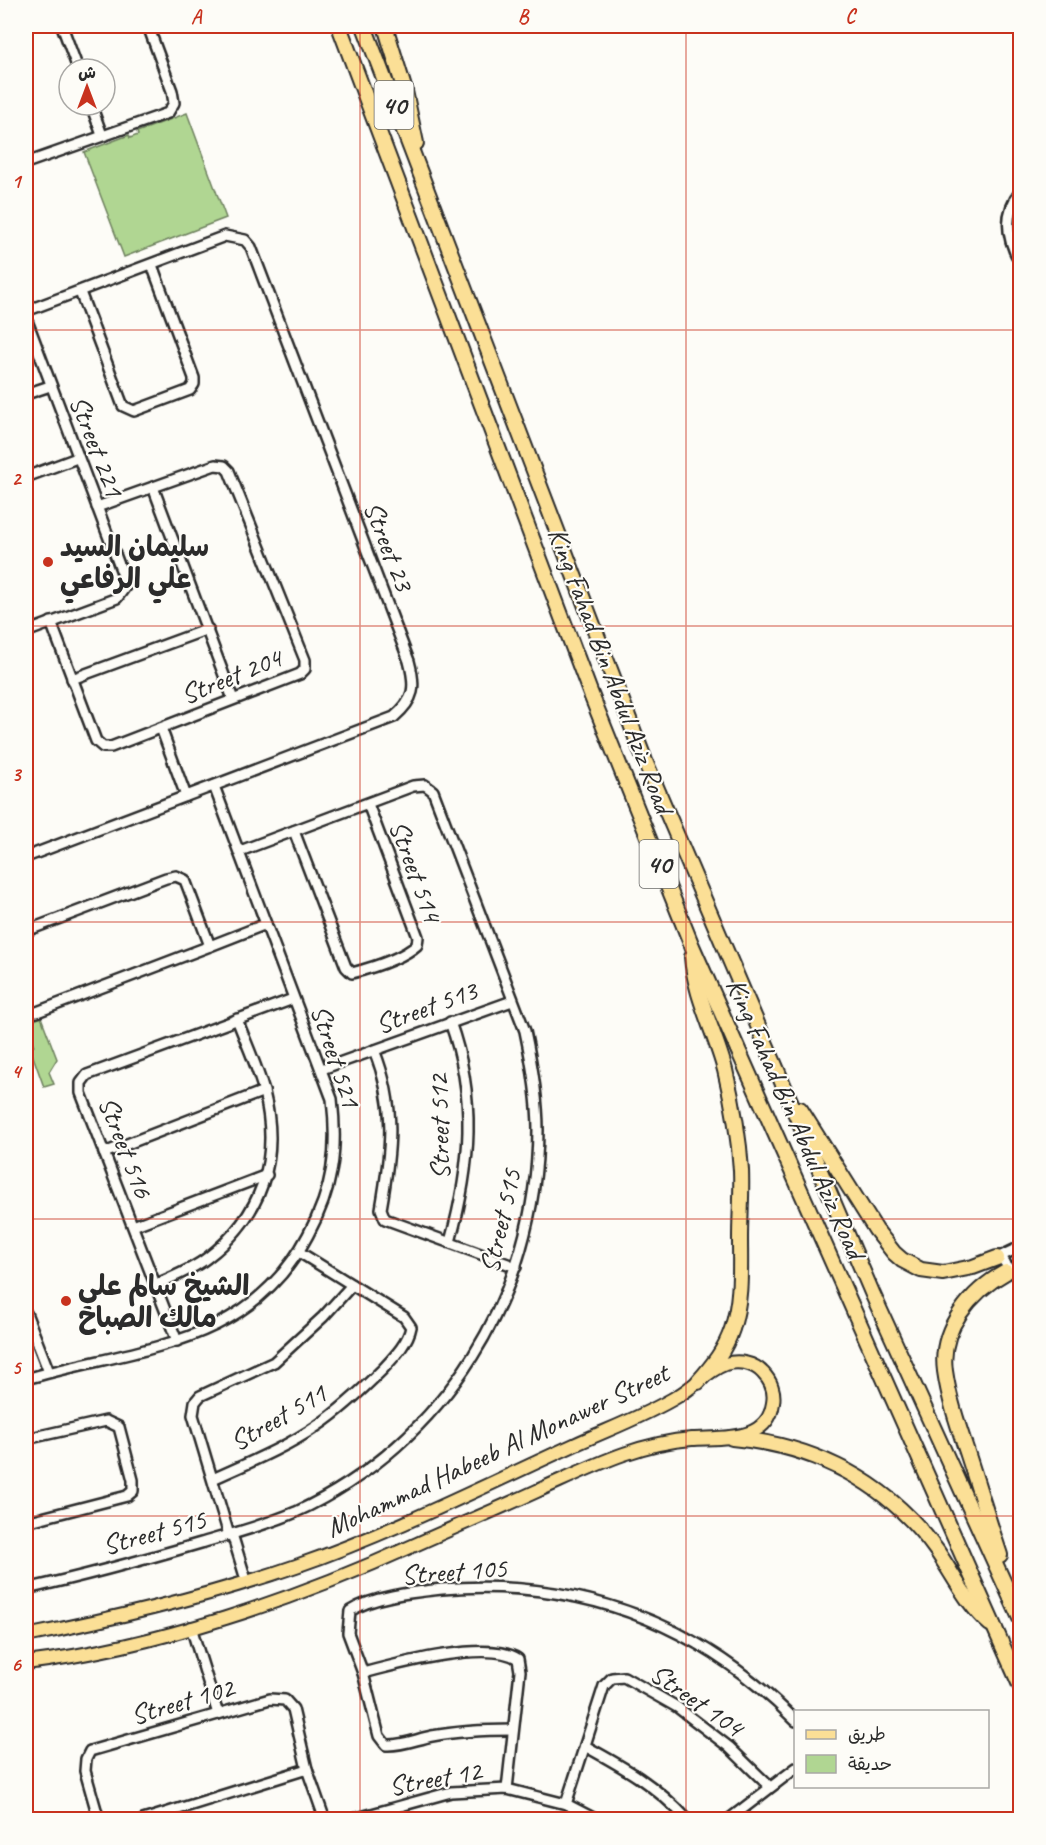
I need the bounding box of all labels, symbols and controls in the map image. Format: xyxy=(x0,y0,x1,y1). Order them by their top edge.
text: A xyxy=(191,4,203,29)
text: B xyxy=(518,4,530,29)
text: C xyxy=(845,4,857,29)
north arrow xyxy=(57,57,117,117)
text: ش xyxy=(78,63,96,83)
road number: 40 xyxy=(374,81,414,129)
text: 1 xyxy=(12,169,23,194)
street label: Street 221 xyxy=(62,390,133,503)
text: 2 xyxy=(12,466,23,491)
street label: Street 23 xyxy=(356,496,423,598)
street label: King Fahad Bin Abdul Aziz Road xyxy=(540,522,683,821)
place label: سليمان السيد علي الرفاعي xyxy=(60,529,209,604)
marker: سليمان السيد علي الرفاعي xyxy=(41,555,55,569)
street label: Street 204 xyxy=(176,639,289,712)
text: 3 xyxy=(12,762,23,787)
street label: Street 514 xyxy=(382,815,451,929)
road number: 40 xyxy=(640,840,678,888)
street label: Street 513 xyxy=(370,972,484,1041)
street label: King Fahad Bin Abdul Aziz Road xyxy=(718,973,875,1267)
street label: Street 521 xyxy=(303,1000,369,1113)
text: 4 xyxy=(12,1059,24,1084)
street label: Street 512 xyxy=(421,1072,457,1180)
street label: Street 516 xyxy=(91,1091,162,1204)
street label: Street 515 xyxy=(471,1164,529,1276)
place label: الشيخ سالم علي مالك الصباح xyxy=(78,1268,249,1335)
marker: الشيخ سالم علي مالك الصباح xyxy=(59,1294,73,1308)
street label: Mohammad Habeeb Al Monawer Street xyxy=(320,1354,676,1545)
text: 5 xyxy=(12,1355,23,1380)
street label: Street 511 xyxy=(224,1375,334,1459)
street label: Street 515 xyxy=(98,1501,211,1563)
street label: Street 105 xyxy=(400,1550,509,1592)
text: 6 xyxy=(11,1652,22,1677)
street label: Street 104 xyxy=(644,1655,752,1746)
street label: Street 102 xyxy=(126,1669,240,1732)
legend xyxy=(794,1710,989,1788)
text: طريق xyxy=(848,1723,886,1745)
street label: Street 12 xyxy=(386,1752,486,1803)
text: حديقة xyxy=(848,1753,892,1775)

